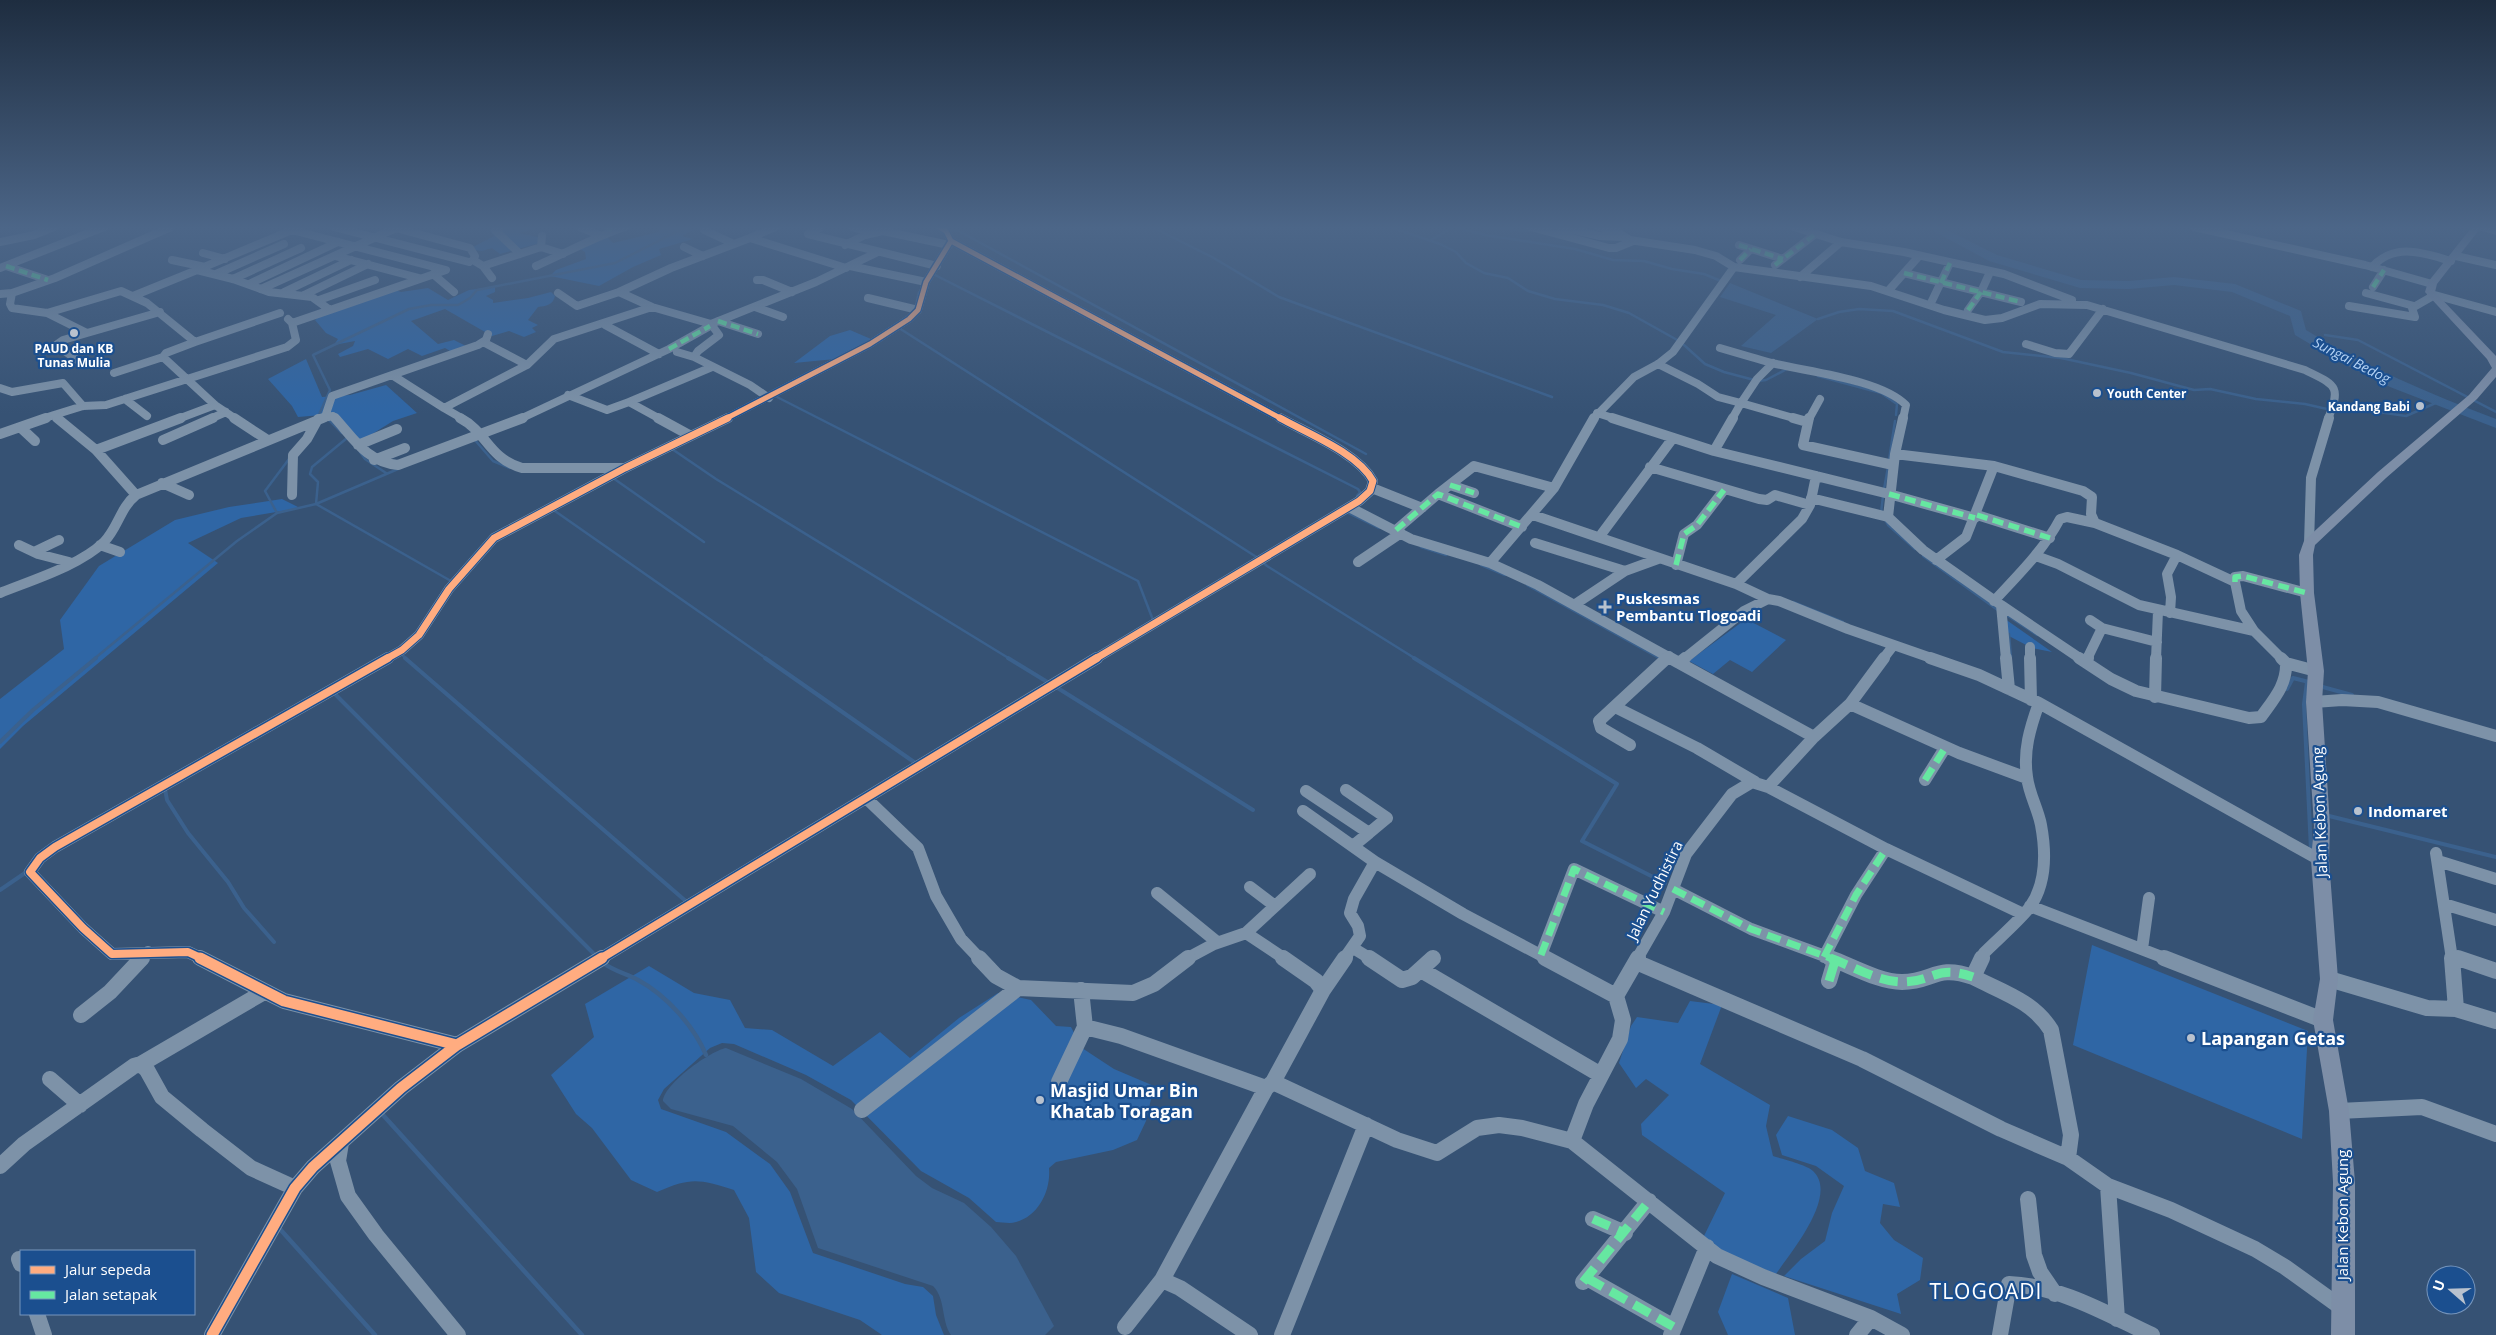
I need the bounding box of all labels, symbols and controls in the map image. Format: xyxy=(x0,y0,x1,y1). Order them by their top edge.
marker: PAUD dan KB Tunas Mulia xyxy=(68,327,80,339)
water label: Sungai Bedog xyxy=(2310,332,2394,388)
place label: PAUD dan KB Tunas Mulia xyxy=(35,340,113,371)
place label: Youth Center xyxy=(2107,385,2187,402)
marker: Youth Center xyxy=(2091,387,2103,399)
place label: Kandang Babi xyxy=(2328,398,2410,415)
marker: Kandang Babi xyxy=(2414,400,2426,412)
place label: Puskesmas Pembantu Tlogoadi xyxy=(1616,588,1761,625)
marker: Puskesmas Pembantu Tlogoadi xyxy=(1598,600,1612,614)
street label: Jalan Kebon Agung xyxy=(2307,746,2331,880)
place label: Indomaret xyxy=(2368,801,2448,821)
marker: Indomaret xyxy=(2352,805,2364,817)
street label: Jalan Yudhistira xyxy=(1620,837,1687,945)
place label: Lapangan Getas xyxy=(2201,1026,2345,1050)
marker: Lapangan Getas xyxy=(2185,1032,2197,1044)
place label: Masjid Umar Bin Khatab Toragan xyxy=(1050,1078,1198,1123)
marker: Masjid Umar Bin Khatab Toragan xyxy=(1034,1094,1046,1106)
street label: Jalan Kebon Agung xyxy=(2332,1150,2352,1282)
legend xyxy=(20,1250,195,1315)
text: Jalur sepeda xyxy=(63,1259,151,1279)
north arrow xyxy=(2426,1265,2476,1315)
district label: TLOGOADI xyxy=(1930,1277,2042,1305)
text: U xyxy=(2428,1277,2449,1294)
text: Jalan setapak xyxy=(63,1284,157,1304)

